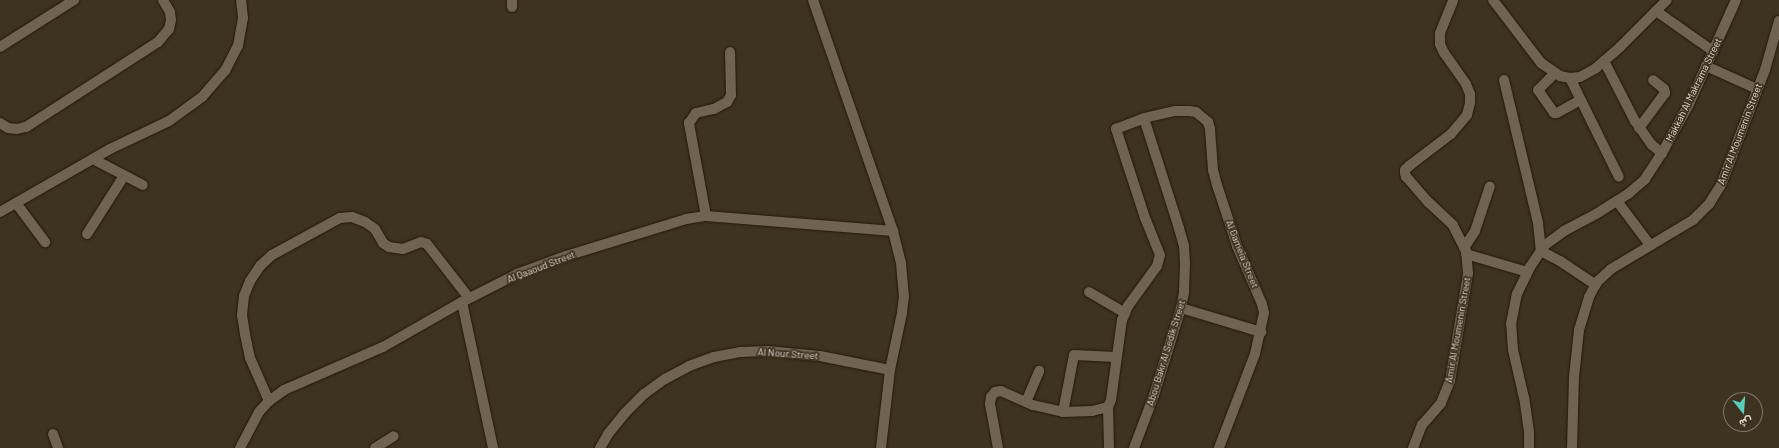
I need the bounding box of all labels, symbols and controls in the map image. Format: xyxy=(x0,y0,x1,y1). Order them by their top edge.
street label: Makkah Al Makrama Street xyxy=(1664,36,1724,144)
street label: Amir Al Moumenin Street xyxy=(1715,82,1765,186)
street label: Al Gameia Street xyxy=(1223,218,1261,290)
street label: Al Qaaoud Street xyxy=(505,249,577,285)
street label: Amir Al Moumenin Street xyxy=(1443,276,1473,384)
street label: Abou Bakr Al Sedik Street xyxy=(1144,299,1188,407)
street label: Al Nour Street xyxy=(757,346,819,362)
north arrow xyxy=(1723,392,1763,432)
text: ش xyxy=(1738,415,1755,431)

